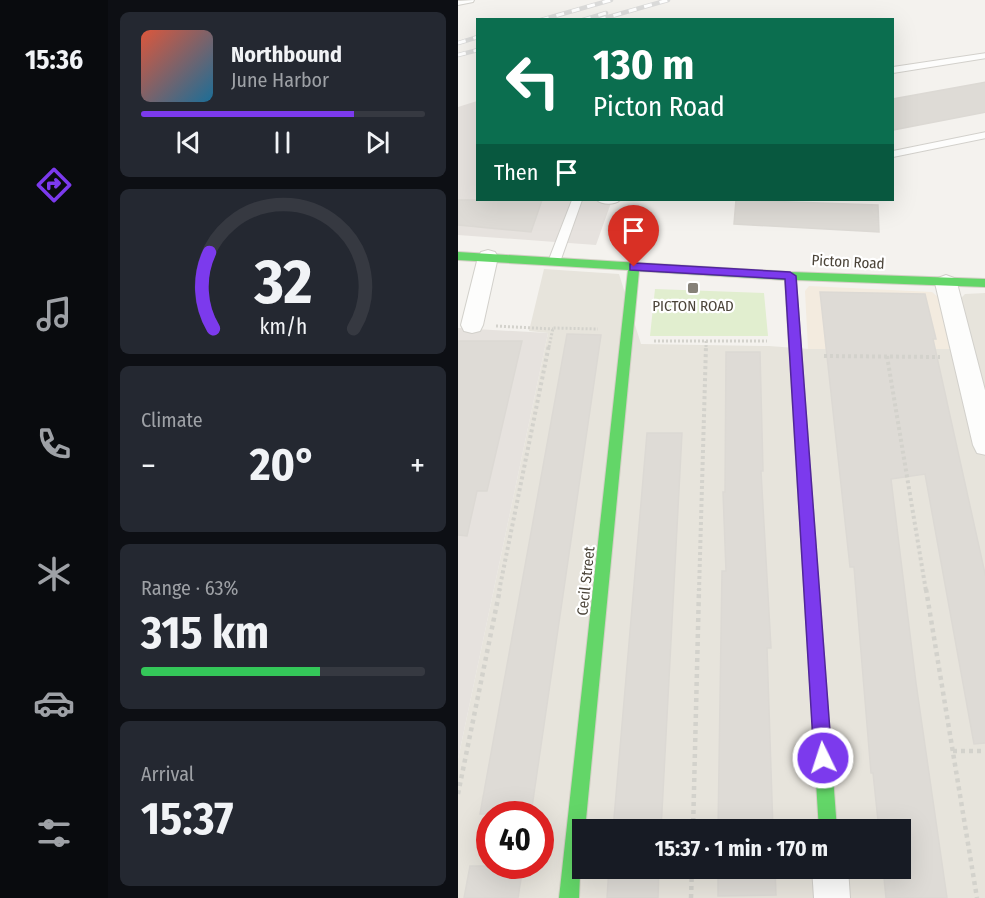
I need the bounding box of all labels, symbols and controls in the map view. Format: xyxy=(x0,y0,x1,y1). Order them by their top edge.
text: 130 m xyxy=(593,40,694,90)
text: Northbound xyxy=(231,41,342,68)
icon: left xyxy=(494,42,572,120)
text: 15:36 xyxy=(25,44,83,76)
text: June Harbor xyxy=(231,68,329,92)
text: Picton Road xyxy=(593,91,725,123)
icon: previous xyxy=(172,126,205,159)
icon: pause xyxy=(266,126,299,159)
icon: next xyxy=(361,126,394,159)
icon: arrive xyxy=(550,156,583,189)
text: Then xyxy=(494,159,538,186)
icon: directions xyxy=(33,164,75,206)
pin xyxy=(608,205,659,267)
icon: arrive xyxy=(617,214,650,247)
text: 32 xyxy=(253,245,312,320)
street label: Picton Road xyxy=(811,251,885,273)
marker: PICTON ROAD xyxy=(686,281,700,295)
icon: music xyxy=(33,293,75,335)
place label: PICTON ROAD xyxy=(652,297,734,315)
text: km/h xyxy=(259,314,307,340)
text: Climate xyxy=(141,408,203,432)
icon: phone xyxy=(33,423,75,465)
text: 20° xyxy=(250,438,316,492)
text: − xyxy=(141,446,156,486)
text: + xyxy=(410,446,425,486)
street label: Cecil Street xyxy=(573,546,599,616)
icon: climate xyxy=(33,553,75,595)
text: Range · 63% xyxy=(141,576,238,600)
text: 315 km xyxy=(141,606,269,660)
icon: car xyxy=(33,682,75,724)
position arrow xyxy=(791,726,855,790)
text: Arrival xyxy=(141,762,194,786)
text: 15:37 xyxy=(141,792,233,846)
speed limit sign: 40 xyxy=(476,801,554,879)
icon: filters xyxy=(33,812,75,854)
text: 15:37 · 1 min · 170 m xyxy=(655,835,828,862)

